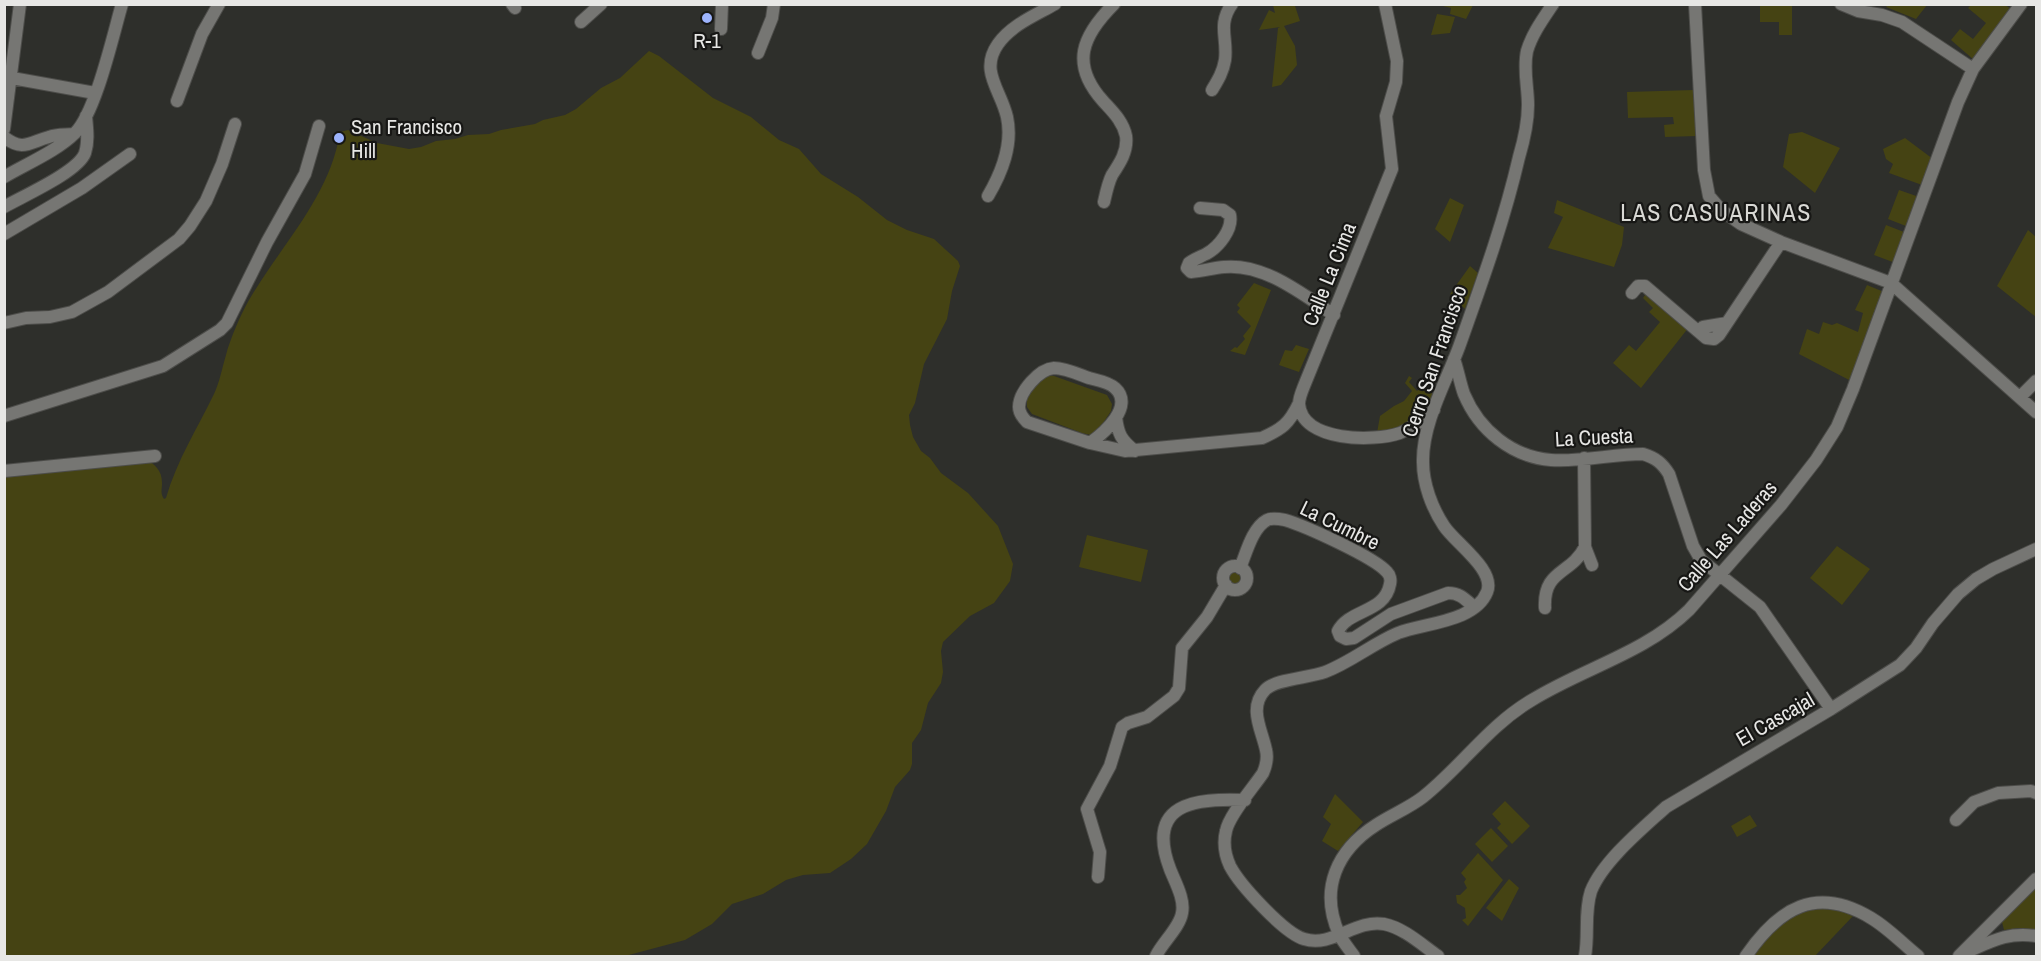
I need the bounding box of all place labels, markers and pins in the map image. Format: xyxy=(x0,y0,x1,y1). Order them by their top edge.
marker: R-1 xyxy=(700,11,714,25)
place label: R-1 xyxy=(693,26,721,55)
place label: San Francisco Hill xyxy=(351,112,462,165)
marker: San Francisco Hill xyxy=(332,131,346,145)

